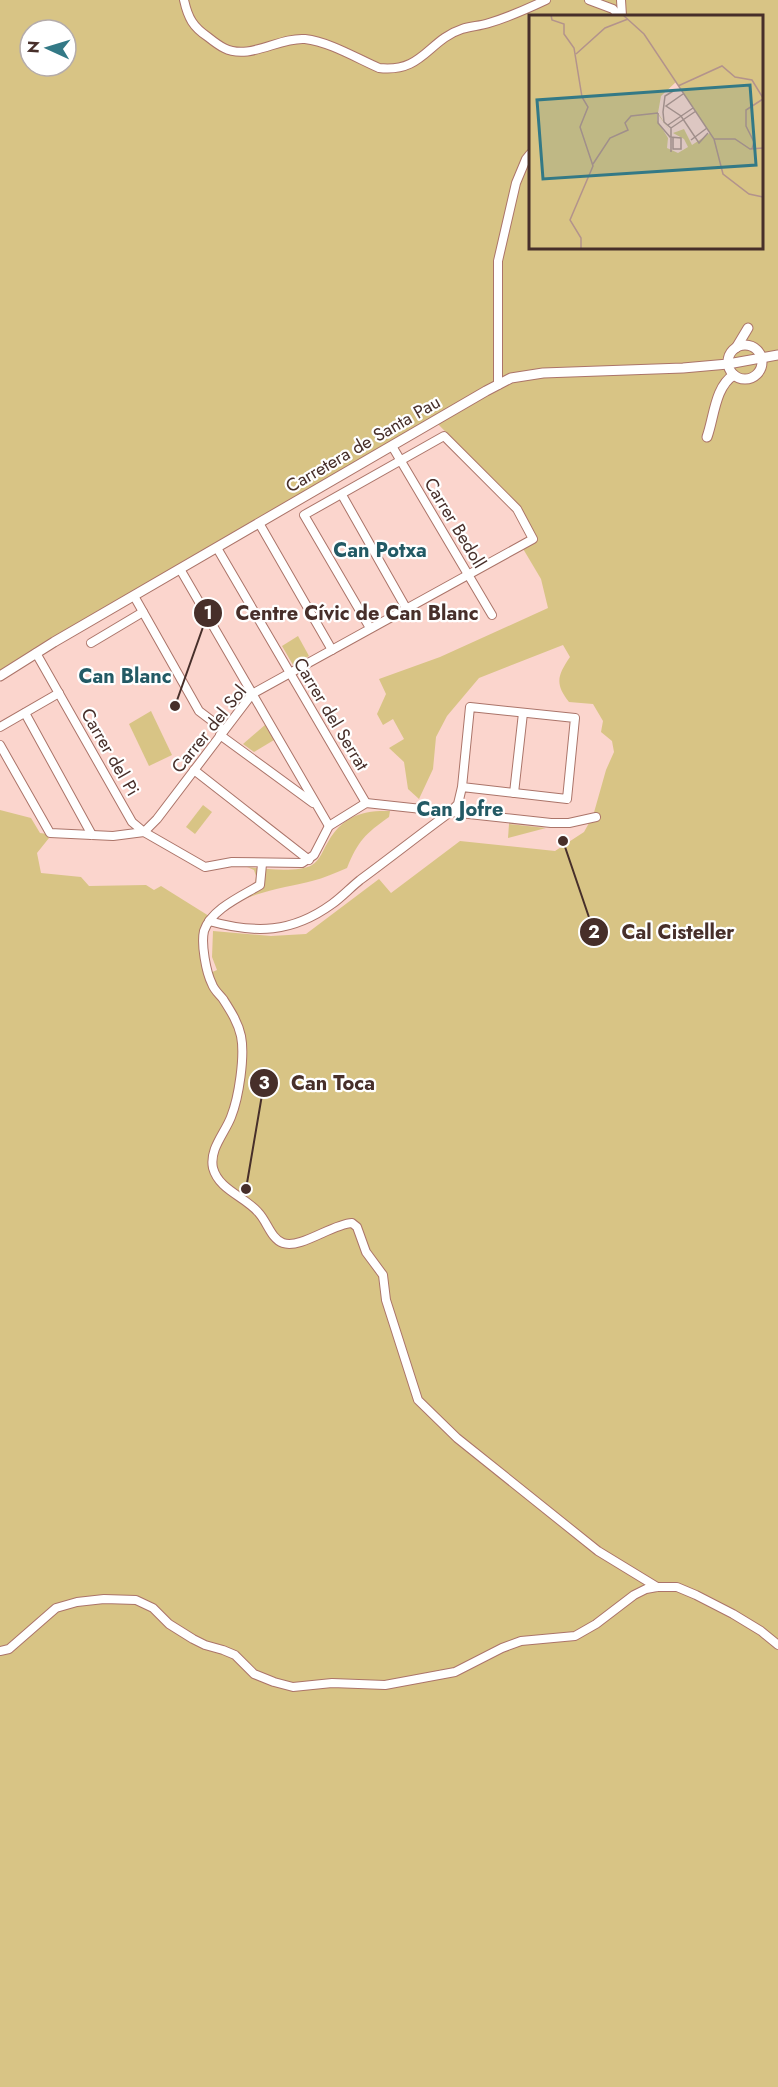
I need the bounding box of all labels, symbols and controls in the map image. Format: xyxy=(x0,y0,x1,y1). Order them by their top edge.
inset map xyxy=(529,15,763,249)
north arrow xyxy=(18,18,78,78)
text: N xyxy=(22,40,45,54)
street label: Carretera de Santa Pau xyxy=(281,389,445,499)
street label: Carrer Bedoll xyxy=(418,473,492,573)
district label: Can Potxa xyxy=(333,536,427,565)
callout: Centre Cívic de Can Blanc xyxy=(193,594,490,632)
text: Centre Cívic de Can Blanc xyxy=(235,599,479,628)
text: 1 xyxy=(203,600,213,626)
street label: Carrer del Serrat xyxy=(287,653,375,776)
district label: Can Blanc xyxy=(78,662,172,691)
street label: Carrer del Sol xyxy=(165,679,253,779)
street label: Carrer del Pi xyxy=(74,703,146,801)
district label: Can Jofre xyxy=(417,795,503,824)
callout: Cal Cisteller xyxy=(579,913,747,951)
text: Cal Cisteller xyxy=(621,918,735,947)
text: 2 xyxy=(588,919,600,945)
callout: Can Toca xyxy=(249,1064,387,1102)
text: Can Toca xyxy=(291,1069,375,1098)
text: 3 xyxy=(258,1070,270,1096)

